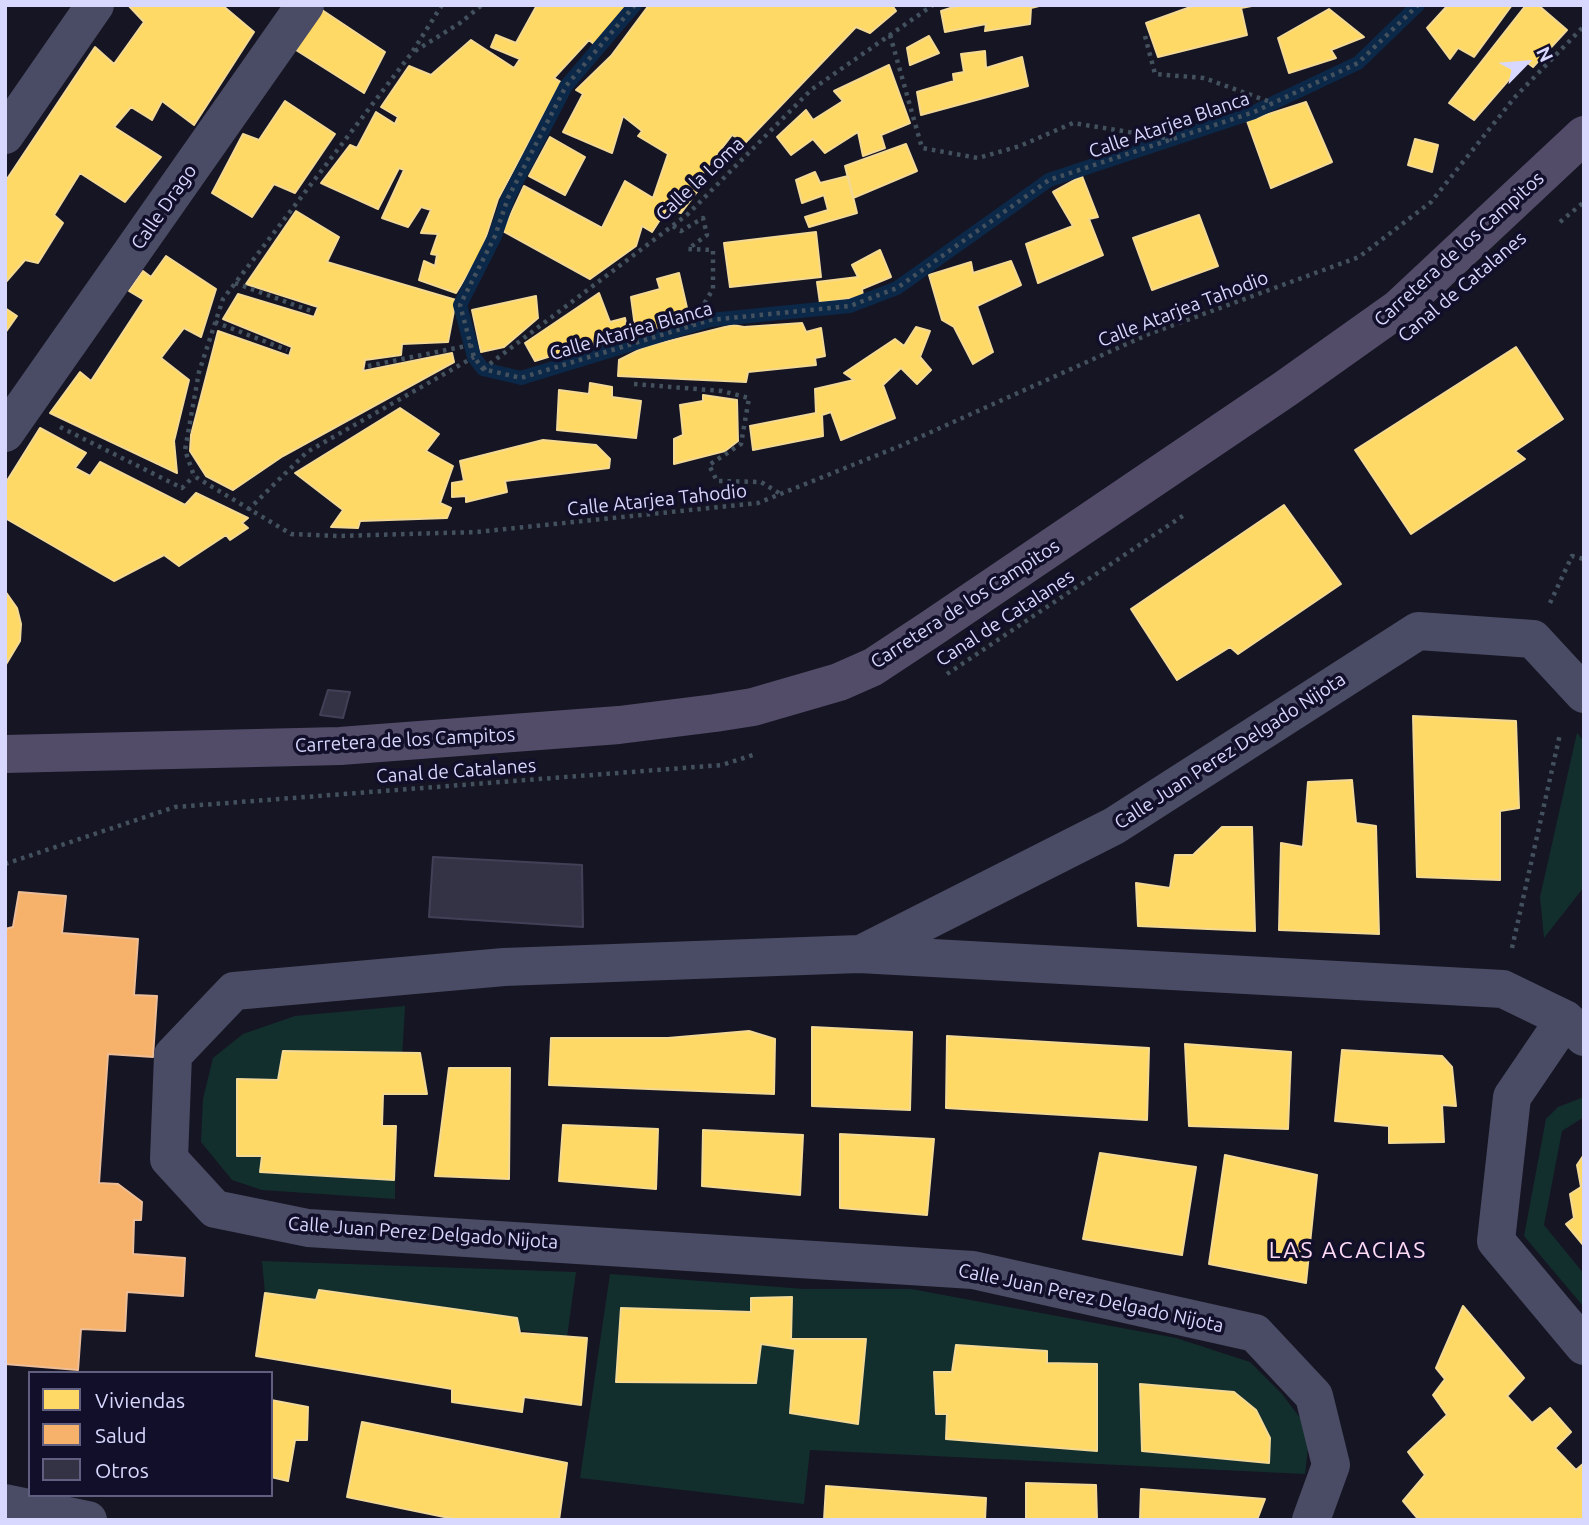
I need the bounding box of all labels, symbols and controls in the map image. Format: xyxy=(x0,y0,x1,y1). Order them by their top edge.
north arrow xyxy=(1491,28,1561,98)
text: N xyxy=(1532,43,1558,65)
street label: Calle Atarjea Blanca xyxy=(1086,87,1252,163)
street label: Calle la Loma xyxy=(651,132,749,226)
street label: Calle Drago xyxy=(126,160,202,254)
street label: Carretera de los Campitos xyxy=(1369,167,1549,331)
street label: Canal de Catalanes xyxy=(1393,227,1531,347)
street label: Calle Atarjea Tahodio xyxy=(1095,266,1271,352)
street label: Calle Atarjea Blanca xyxy=(547,297,715,365)
street label: Calle Atarjea Tahodio xyxy=(566,479,748,521)
street label: Carretera de los Campitos xyxy=(866,534,1064,674)
street label: Canal de Catalanes xyxy=(932,565,1078,671)
street label: Calle Juan Perez Delgado Nijota xyxy=(1110,668,1350,834)
street label: Carretera de los Campitos xyxy=(294,723,516,757)
street label: Canal de Catalanes xyxy=(375,754,537,788)
street label: Calle Juan Perez Delgado Nijota xyxy=(287,1212,559,1254)
district label: LAS ACACIAS xyxy=(1270,1236,1426,1264)
street label: Calle Juan Perez Delgado Nijota xyxy=(956,1259,1226,1337)
legend xyxy=(28,1371,273,1497)
text: Viviendas xyxy=(95,1388,185,1412)
text: Salud xyxy=(95,1423,147,1447)
text: Otros xyxy=(95,1458,149,1482)

